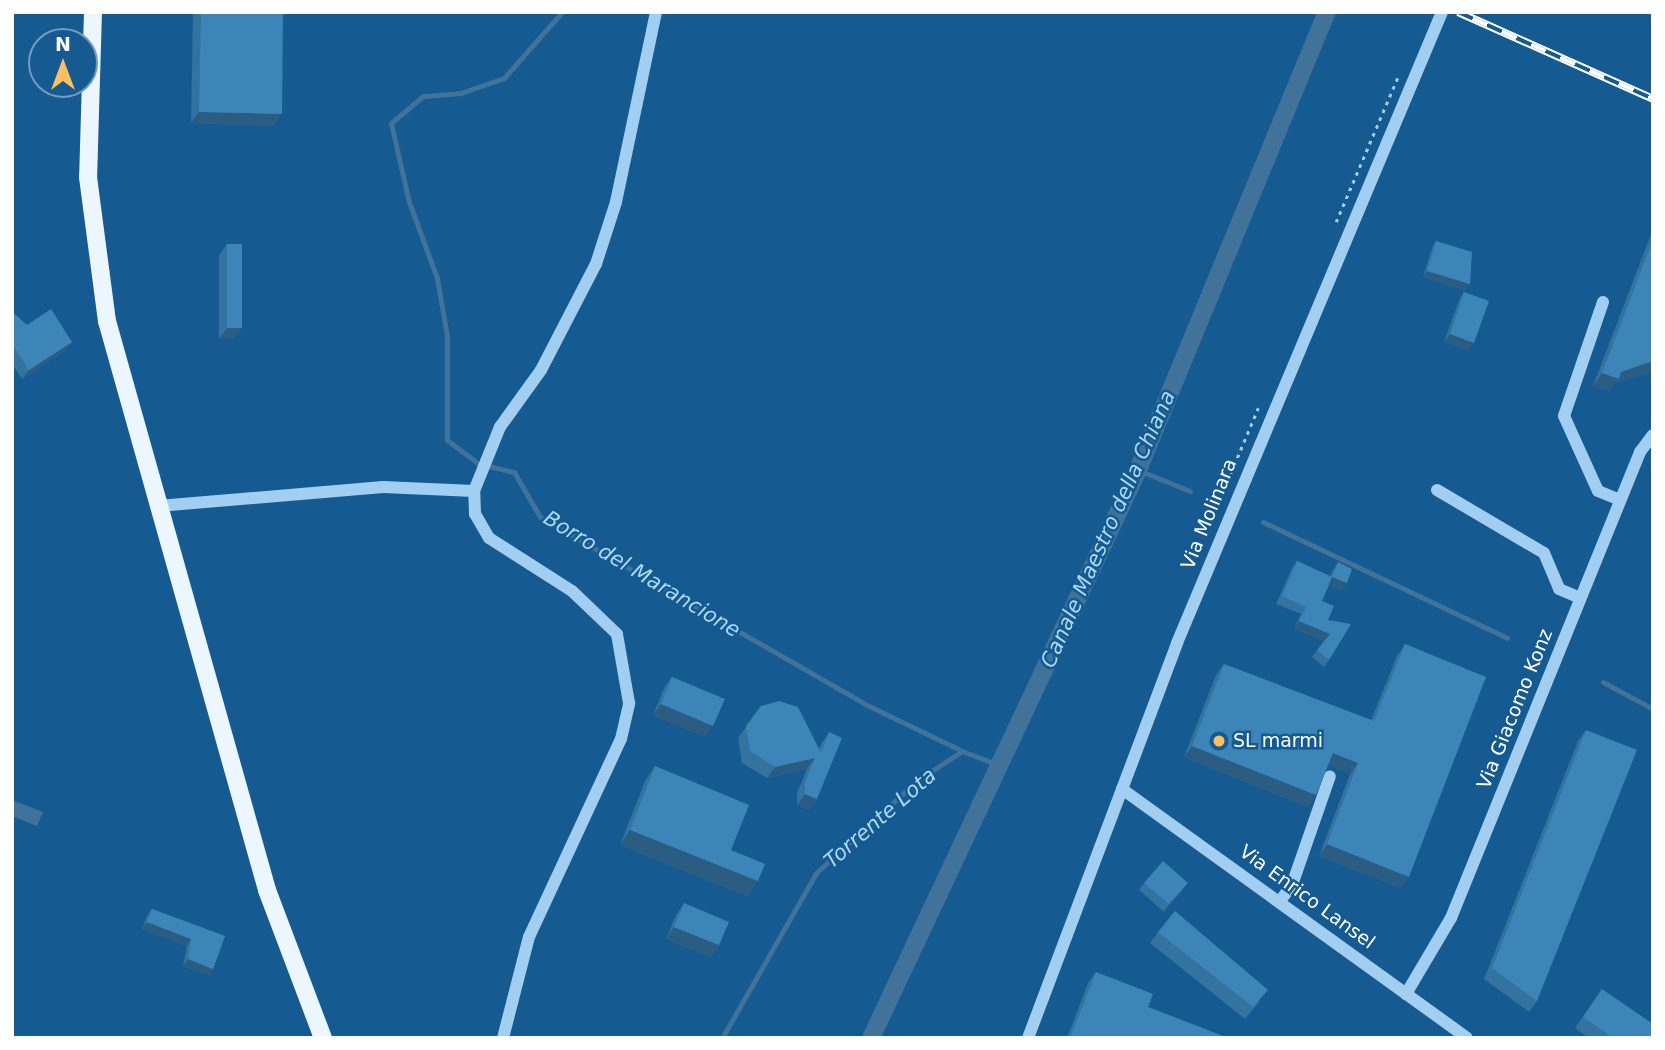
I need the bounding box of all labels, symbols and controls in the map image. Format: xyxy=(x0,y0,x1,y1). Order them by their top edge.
north arrow xyxy=(28,28,98,98)
text: N xyxy=(55,33,71,55)
water label: Canale Maestro della Chiana xyxy=(1035,387,1181,671)
street label: Via Molinara xyxy=(1176,455,1242,573)
water label: Borro del Marancione xyxy=(539,505,745,643)
street label: Via Giacomo Konz xyxy=(1472,626,1558,792)
place label: SL marmi xyxy=(1233,730,1323,752)
marker: SL marmi xyxy=(1211,733,1227,749)
water label: Torrente Lota xyxy=(819,763,941,873)
street label: Via Enrico Lansel xyxy=(1235,840,1379,954)

